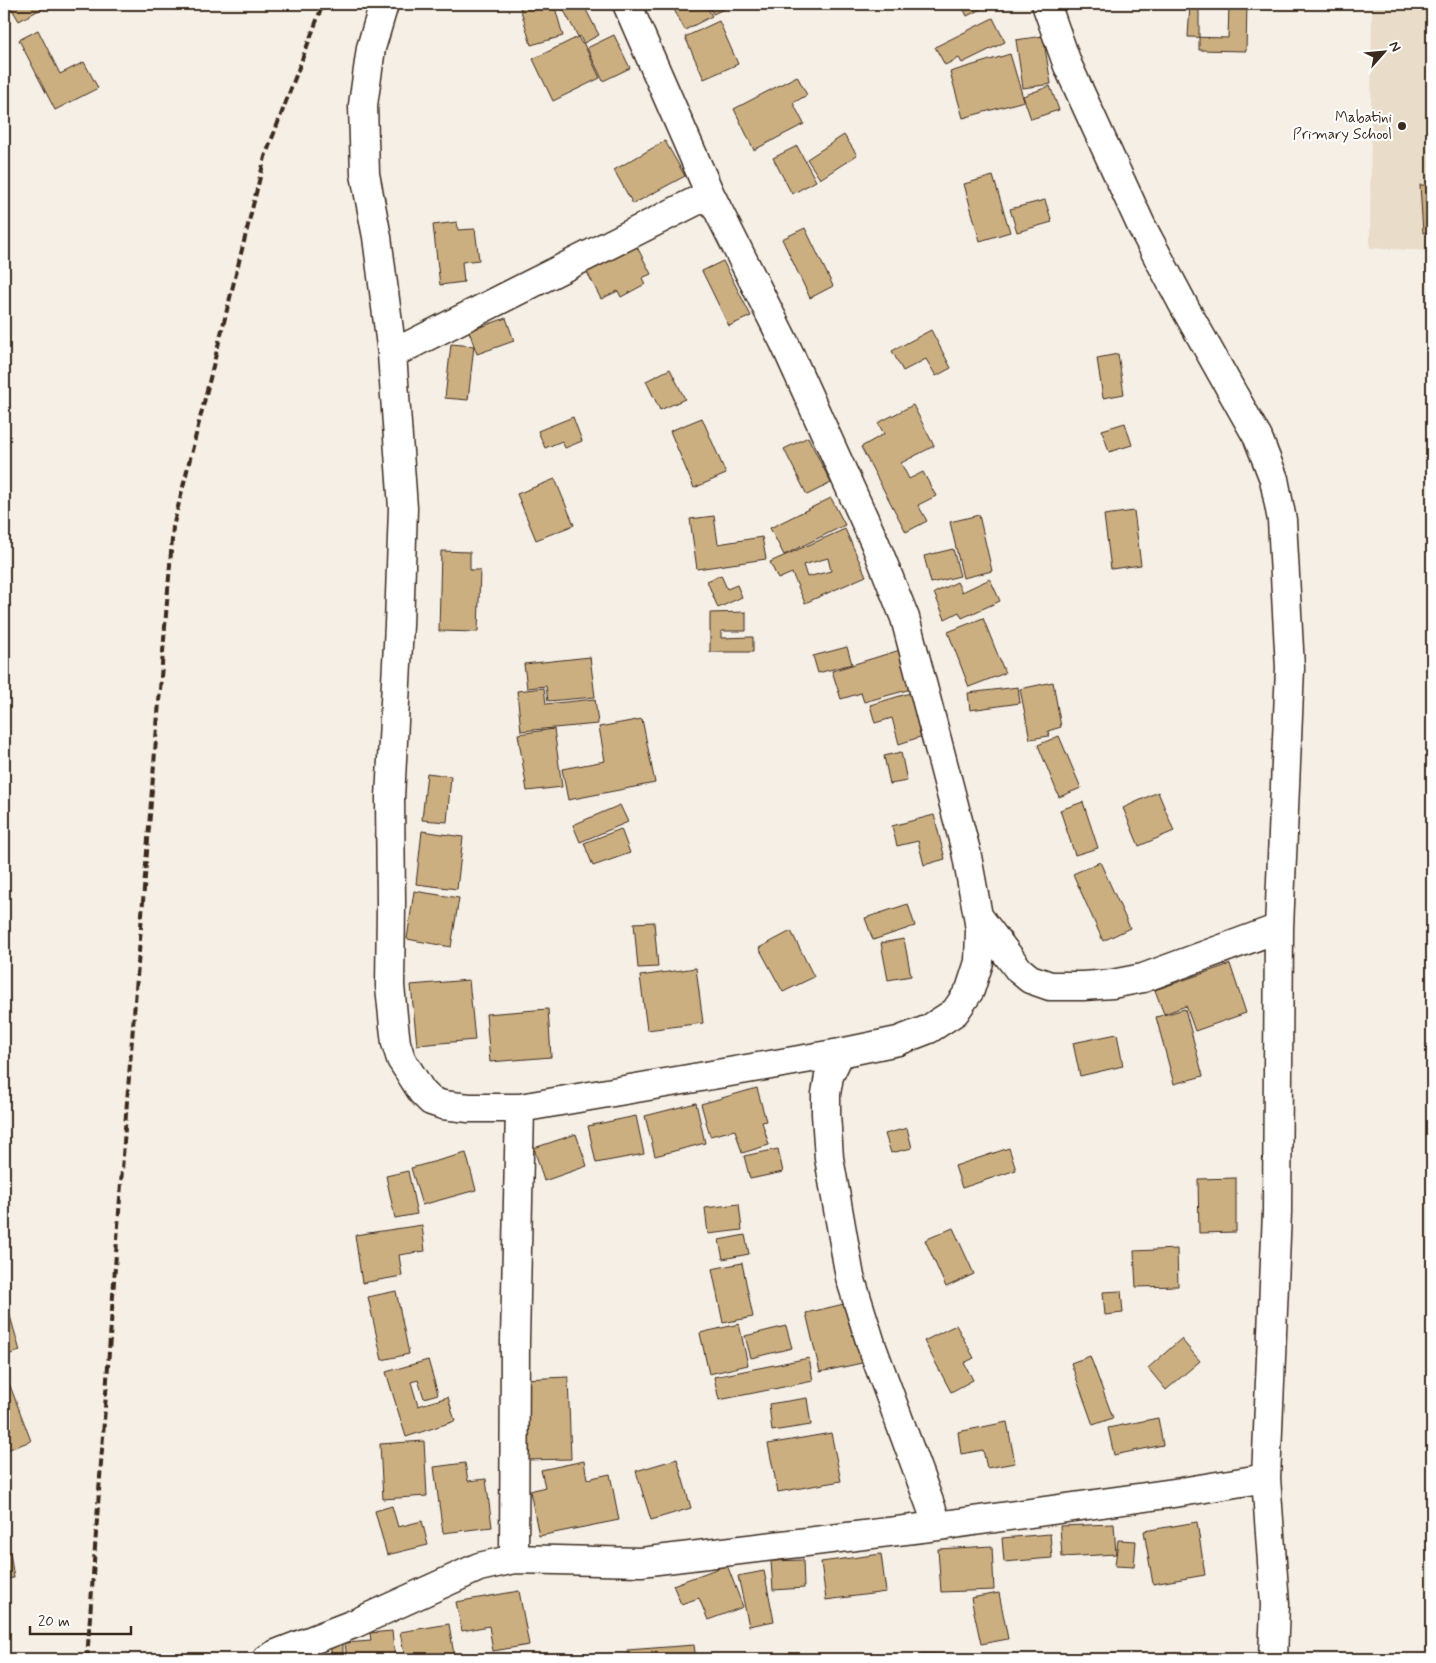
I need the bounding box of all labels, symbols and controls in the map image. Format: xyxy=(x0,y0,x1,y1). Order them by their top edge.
north arrow xyxy=(1358,28,1408,78)
text: N xyxy=(1385,38,1405,55)
place label: Mabatini Primary School xyxy=(1293,108,1392,145)
marker: Mabatini Primary School xyxy=(1396,120,1408,132)
scale bar xyxy=(30,1603,131,1635)
text: 20 m xyxy=(38,1612,70,1632)

